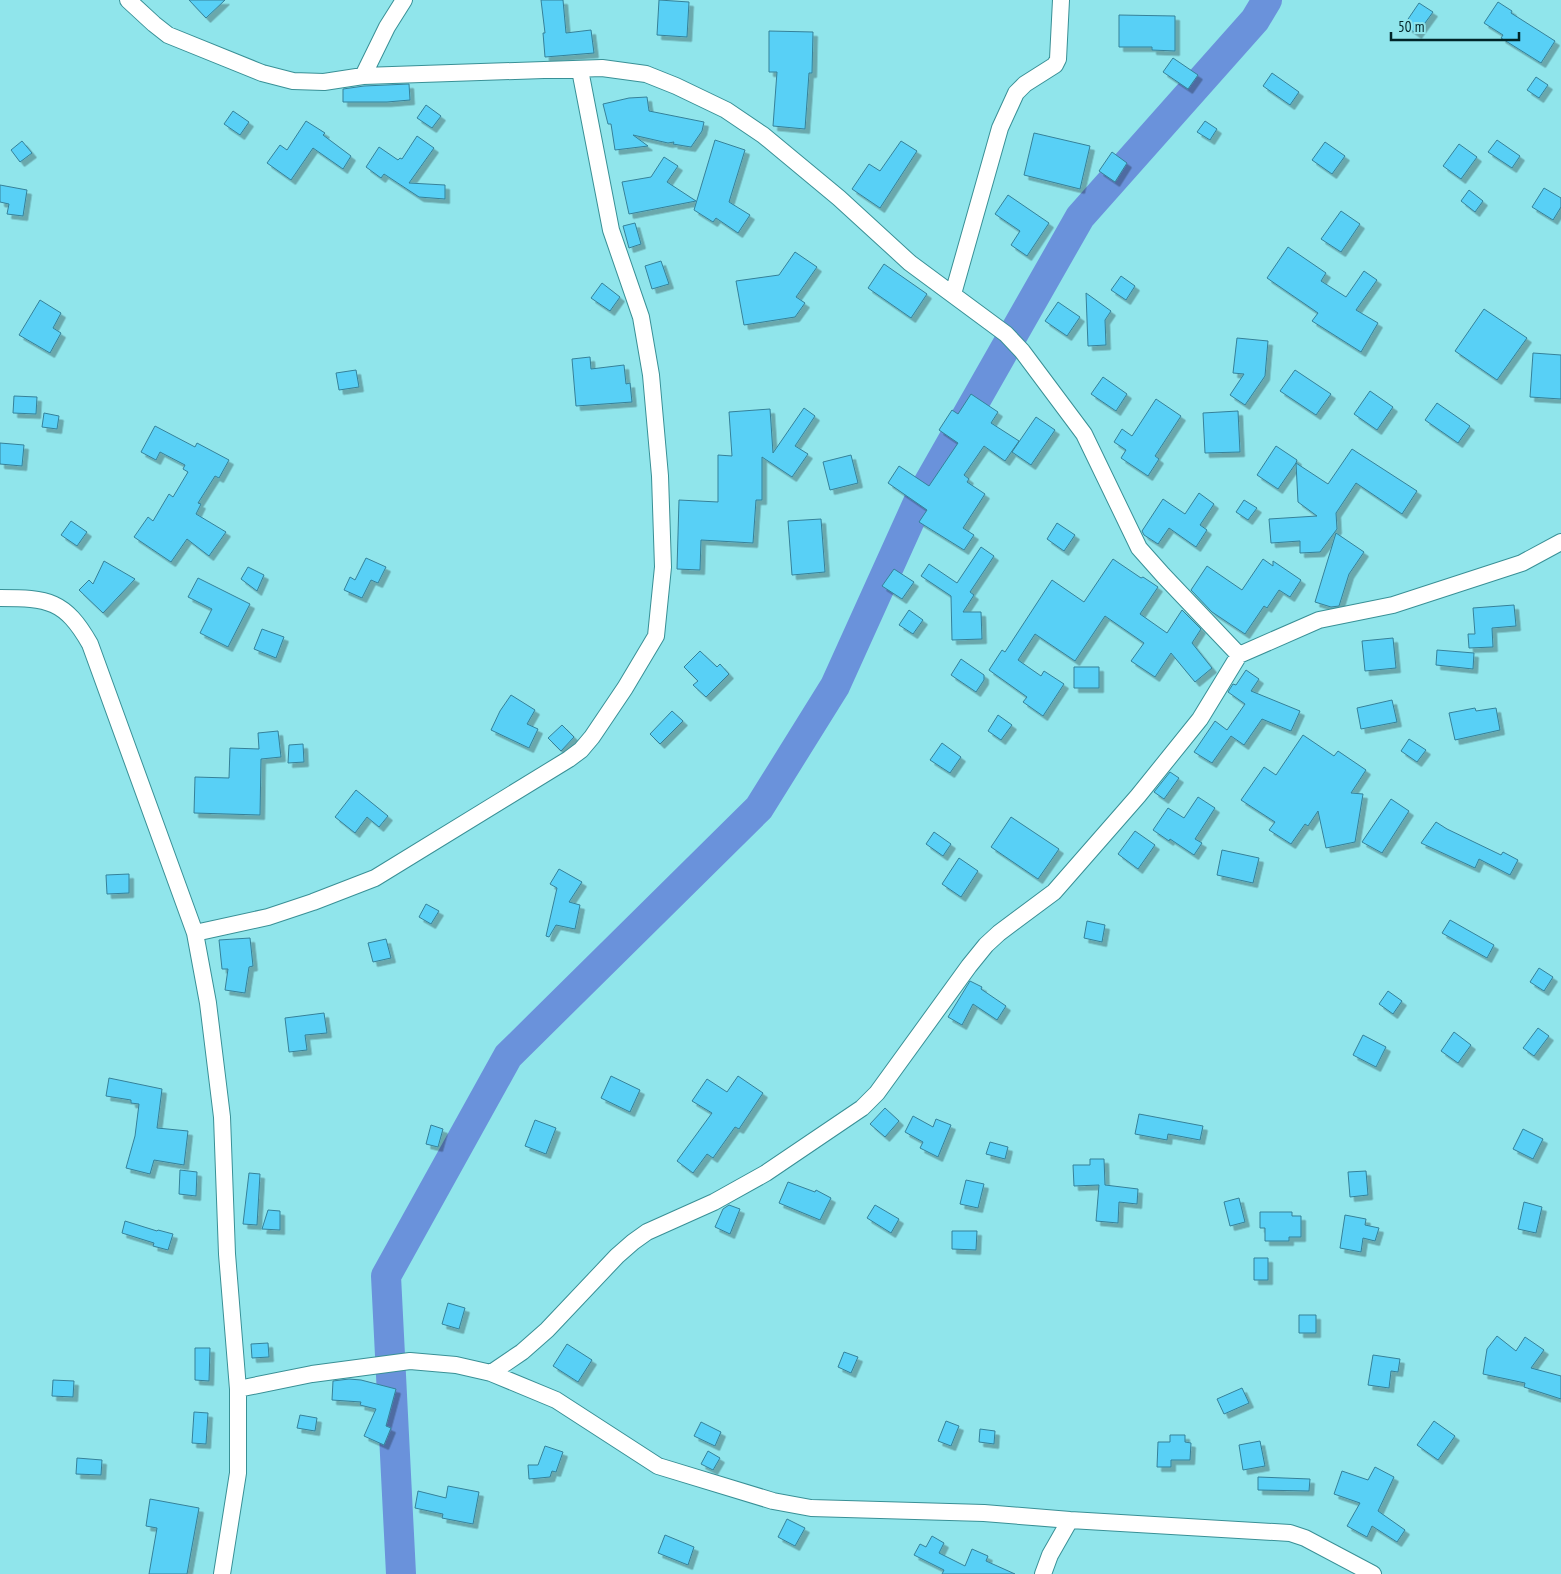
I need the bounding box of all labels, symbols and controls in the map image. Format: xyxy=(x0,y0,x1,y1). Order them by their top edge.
scale bar xyxy=(1391,10,1518,42)
text: 50 m xyxy=(1398,17,1424,36)

